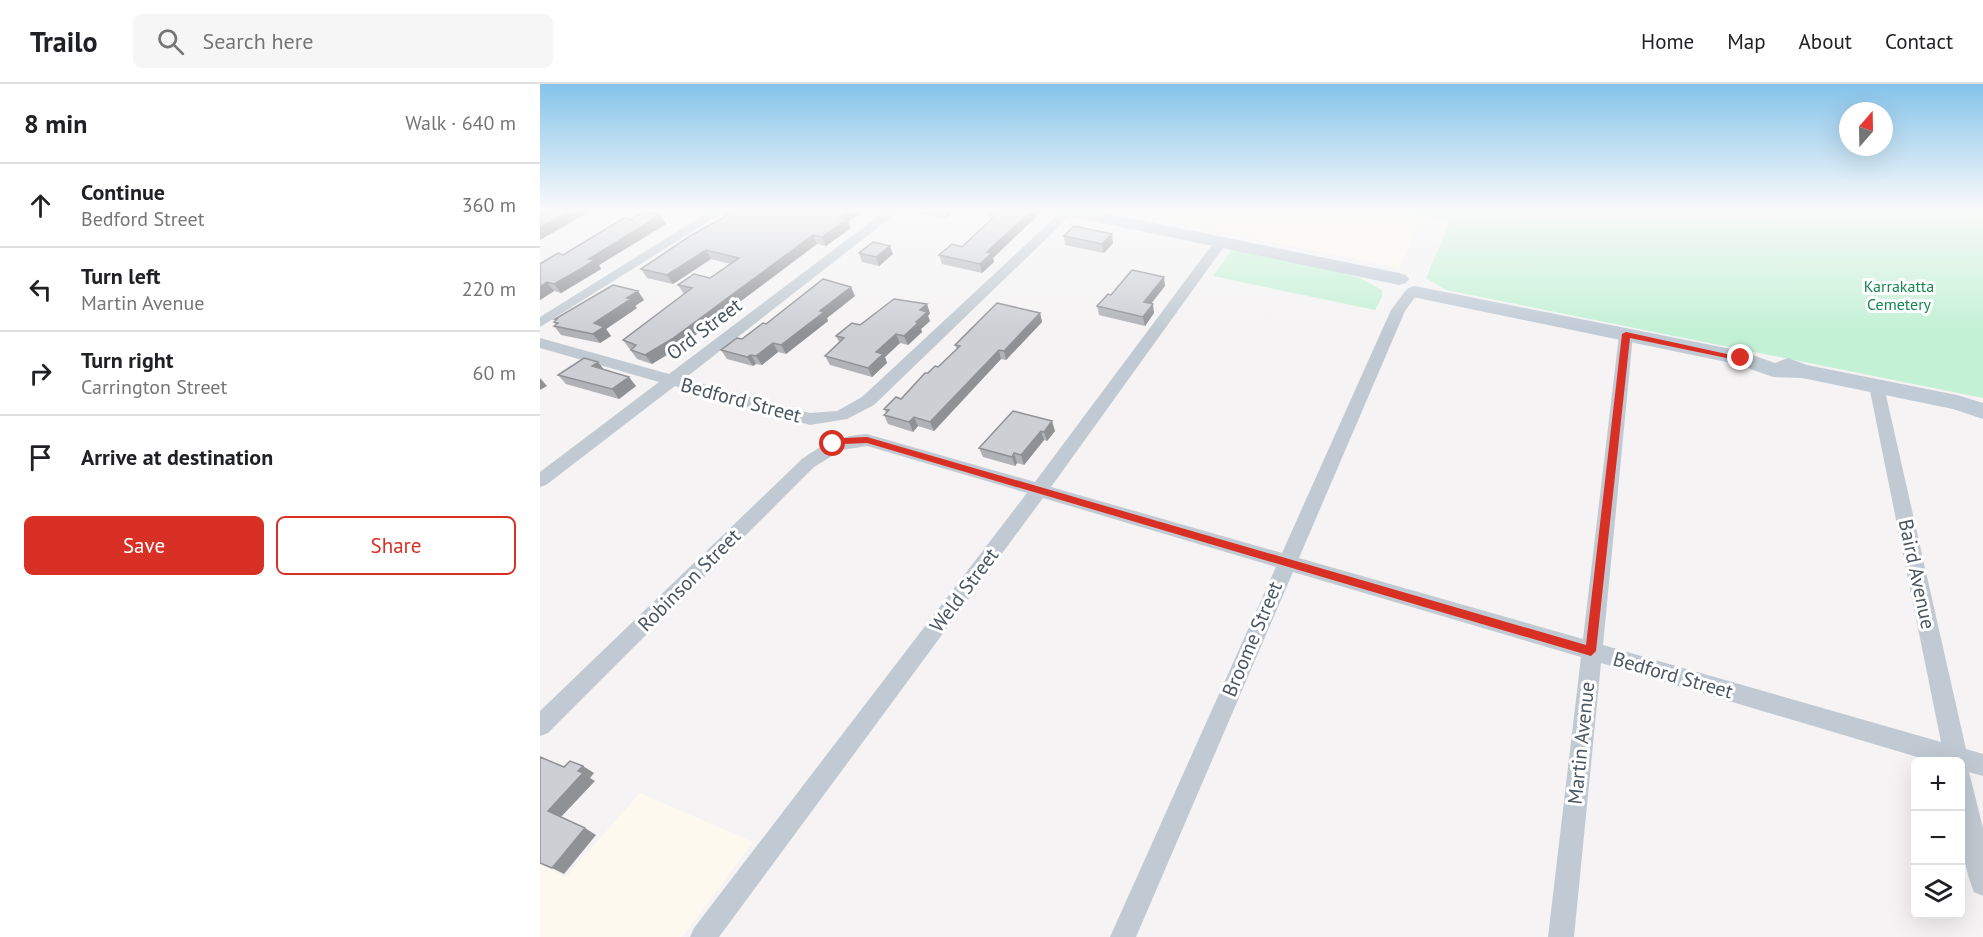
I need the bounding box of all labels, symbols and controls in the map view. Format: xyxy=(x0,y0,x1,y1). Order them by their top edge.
search box xyxy=(133,14,553,68)
text: Trailo xyxy=(30,23,97,60)
icon: search xyxy=(154,25,187,58)
text: Search here xyxy=(202,27,313,55)
text: Home xyxy=(1641,28,1694,55)
text: Map xyxy=(1727,28,1766,55)
text: About xyxy=(1799,28,1852,55)
text: Contact xyxy=(1885,28,1953,55)
north arrow xyxy=(1839,102,1893,156)
text: 8 min xyxy=(24,107,87,140)
text: Walk · 640 m xyxy=(405,110,516,136)
text: Continue xyxy=(81,178,165,206)
icon: ahead xyxy=(24,189,57,222)
text: 360 m xyxy=(462,192,516,218)
text: Bedford Street xyxy=(81,206,204,232)
text: Turn left xyxy=(81,262,161,290)
icon: left xyxy=(24,273,57,306)
text: 220 m xyxy=(462,276,516,302)
park label: Karrakatta Cemetery xyxy=(1864,276,1934,314)
text: Martin Avenue xyxy=(81,290,204,316)
street label: Ord Street xyxy=(661,292,747,366)
route end xyxy=(1727,344,1753,370)
text: Turn right xyxy=(81,346,173,374)
icon: right xyxy=(24,357,57,390)
text: 60 m xyxy=(473,360,516,386)
street label: Bedford Street xyxy=(678,371,804,429)
text: Carrington Street xyxy=(81,374,227,400)
route start xyxy=(819,430,845,456)
icon: arrive xyxy=(24,441,57,474)
text: Arrive at destination xyxy=(81,443,273,471)
button: Save xyxy=(24,516,264,575)
button: Share xyxy=(276,516,516,575)
street label: Baird Avenue xyxy=(1893,517,1941,631)
street label: Robinson Street xyxy=(632,523,746,637)
street label: Weld Street xyxy=(924,543,1004,637)
street label: Broome Street xyxy=(1216,577,1288,701)
street label: Bedford Street xyxy=(1610,645,1736,705)
street label: Martin Avenue xyxy=(1562,680,1600,806)
map controls xyxy=(1911,757,1965,919)
button: + xyxy=(1911,757,1965,811)
button: − xyxy=(1911,811,1965,865)
button: layers xyxy=(1911,865,1965,919)

